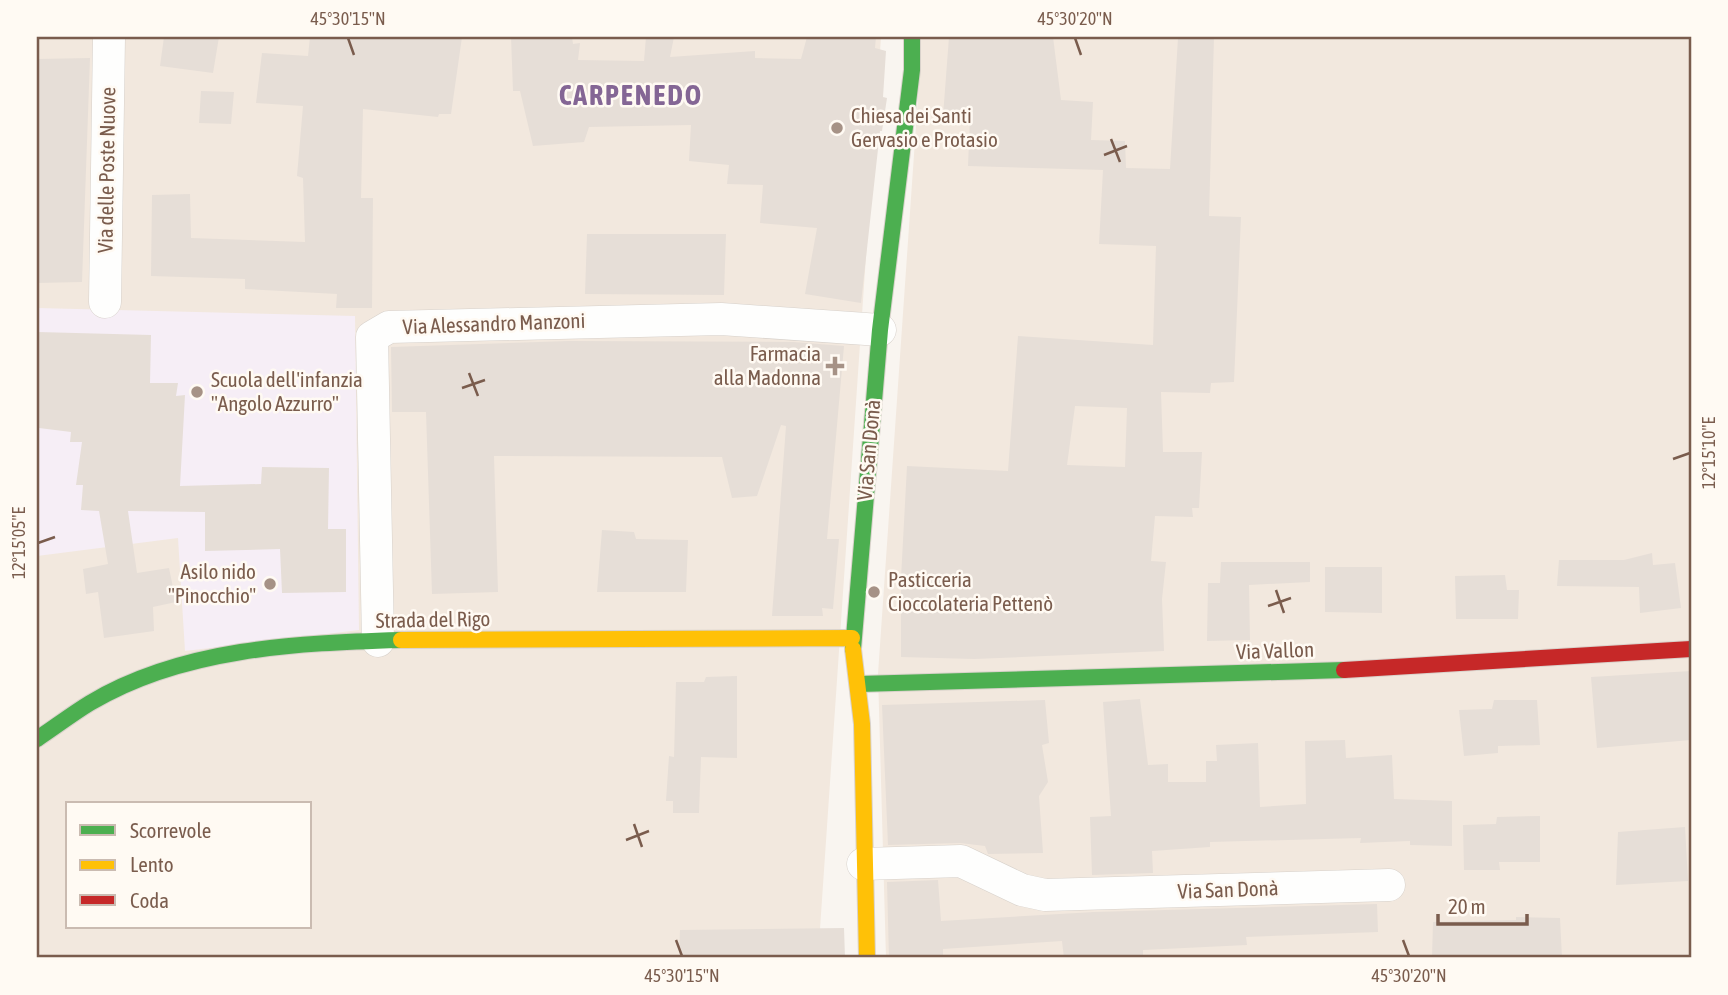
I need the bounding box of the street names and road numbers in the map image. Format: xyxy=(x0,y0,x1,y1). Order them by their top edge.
street label: Via delle Poste Nuove xyxy=(93,87,119,253)
street label: Via Alessandro Manzoni xyxy=(402,308,586,338)
street label: Via San Donà xyxy=(852,399,884,501)
street label: Strada del Rigo xyxy=(375,606,491,632)
street label: Via Vallon xyxy=(1235,637,1314,663)
street label: Via San Donà xyxy=(1177,875,1279,903)

